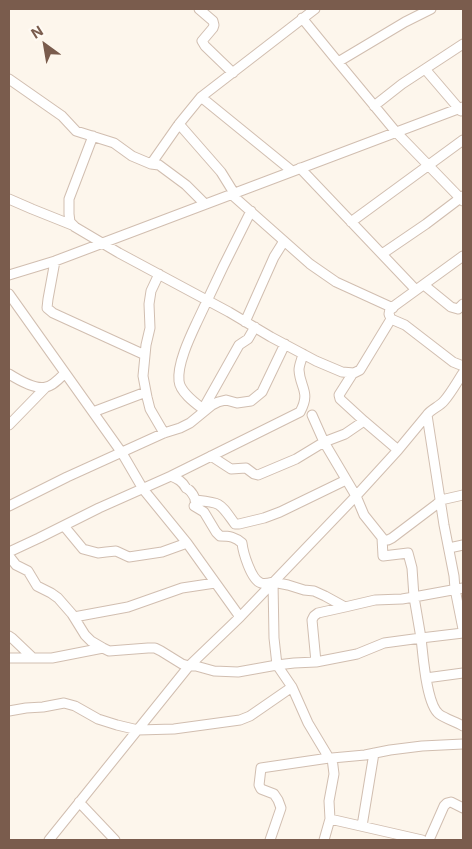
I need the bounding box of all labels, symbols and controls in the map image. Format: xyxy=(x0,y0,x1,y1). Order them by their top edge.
north arrow xyxy=(20,20,70,70)
text: N xyxy=(28,22,46,42)

